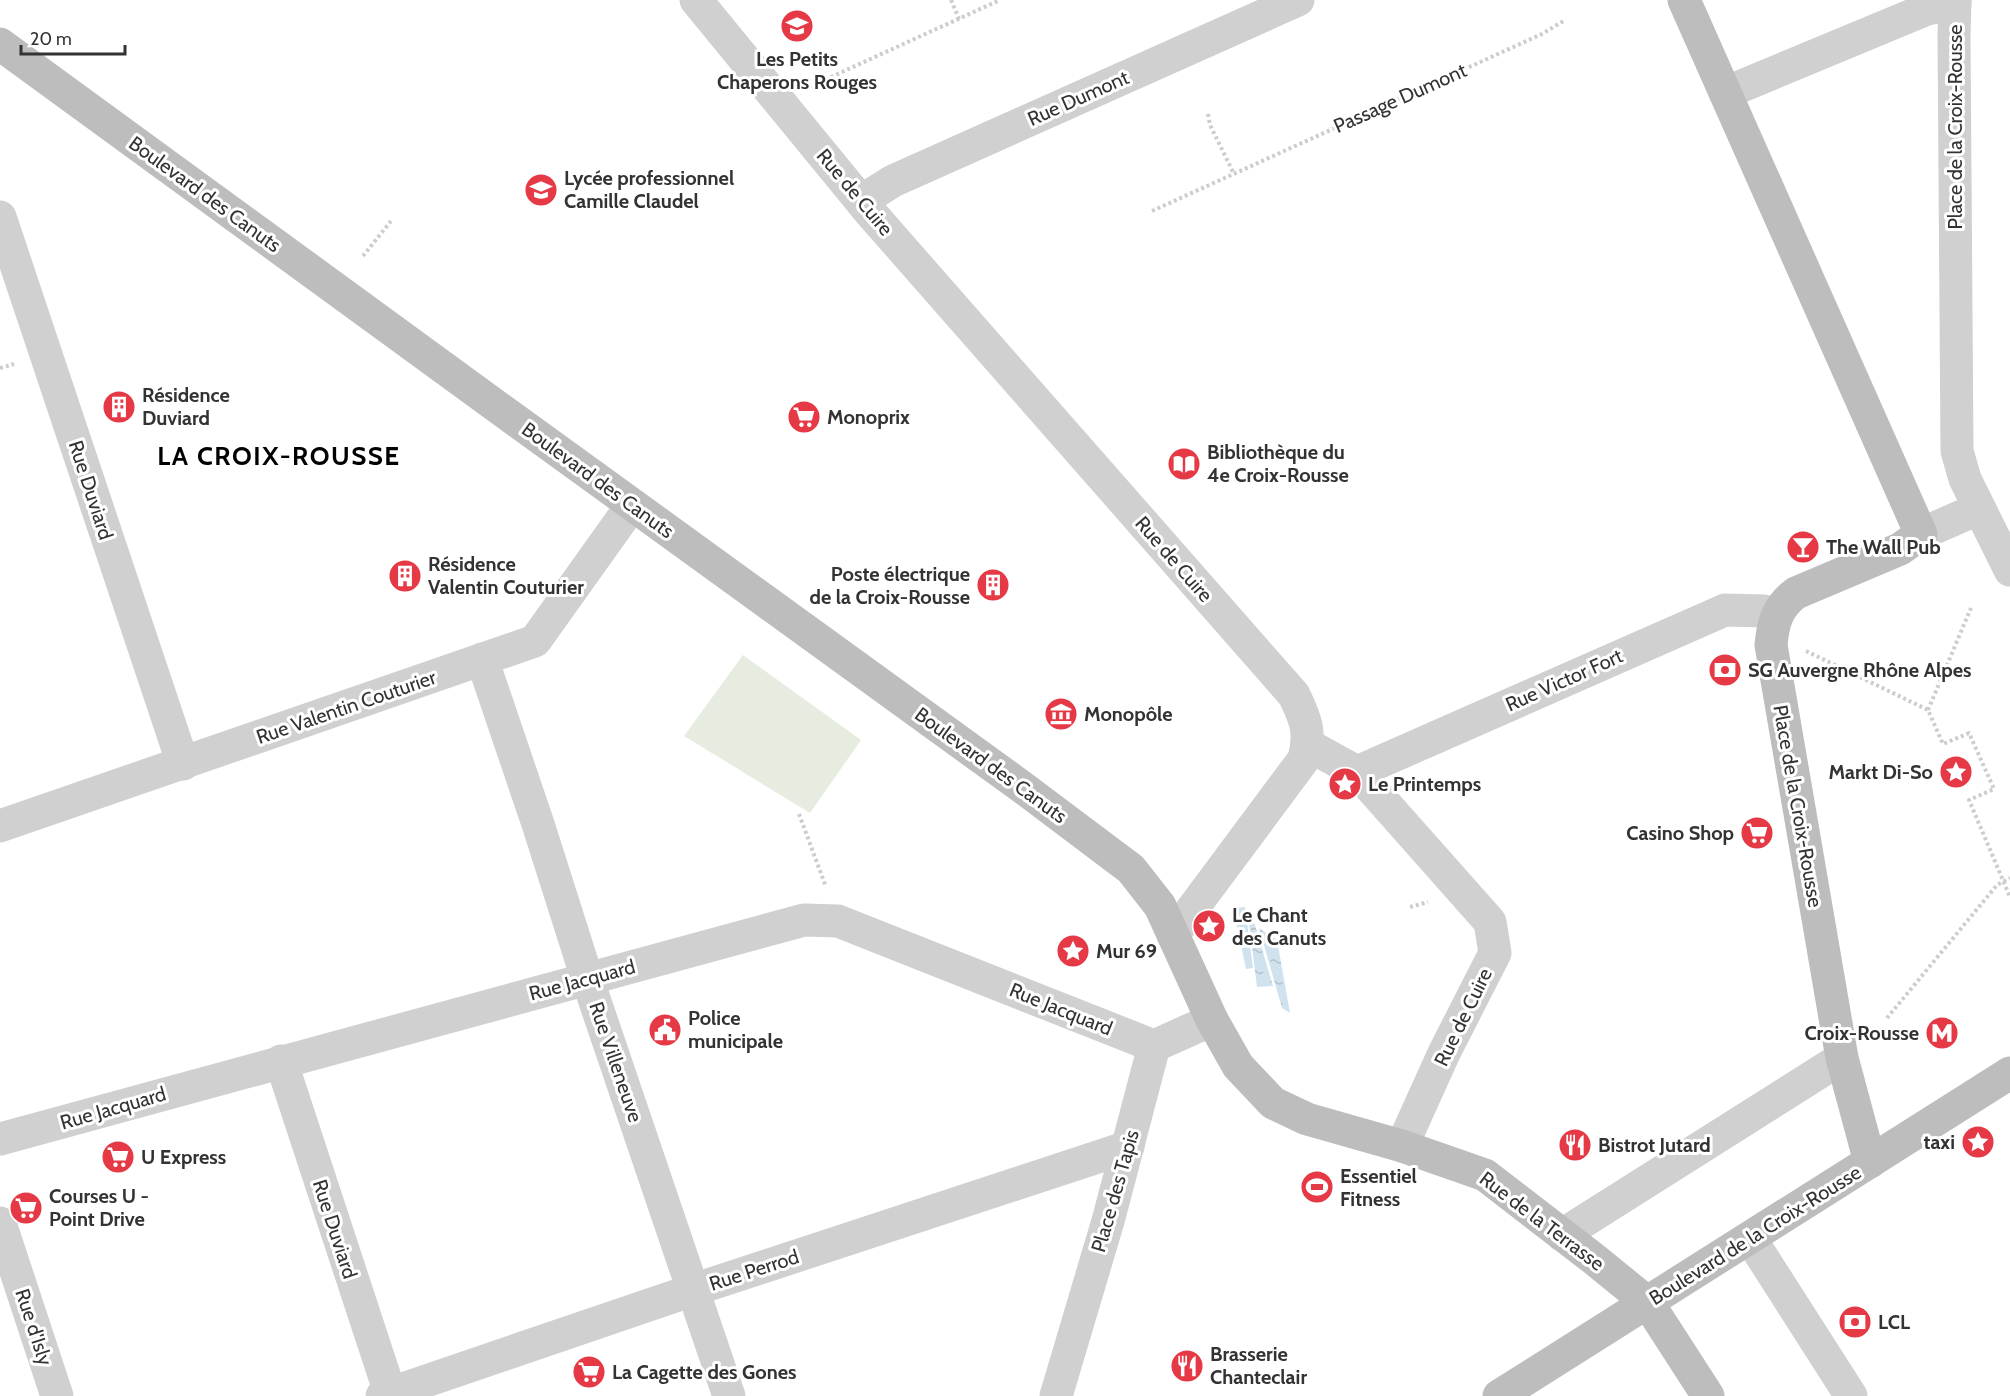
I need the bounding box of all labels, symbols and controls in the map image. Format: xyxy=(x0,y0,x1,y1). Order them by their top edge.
school or university icon: Les Petits Chaperons Rouges xyxy=(779,8,815,44)
scale bar xyxy=(21,18,124,56)
street label: Place de la Croix-Rousse xyxy=(1943,24,1967,230)
text: 20 m xyxy=(30,28,72,50)
place label: Les Petits Chaperons Rouges xyxy=(717,47,877,94)
street label: Passage Dumont xyxy=(1330,58,1470,138)
street label: Rue Dumont xyxy=(1024,65,1133,131)
street label: Boulevard des Canuts xyxy=(124,131,286,257)
street label: Rue de Cuire xyxy=(812,144,898,240)
place label: Lycée professionnel Camille Claudel xyxy=(564,166,734,213)
school or university icon: Lycée professionnel Camille Claudel xyxy=(523,172,559,208)
place label: Résidence Duviard xyxy=(142,383,230,430)
building icon: Résidence Duviard xyxy=(101,389,137,425)
supermarket icon: Monoprix xyxy=(786,399,822,435)
place label: Monoprix xyxy=(827,405,910,429)
street label: Boulevard des Canuts xyxy=(517,417,679,543)
street label: Rue Duviard xyxy=(64,437,118,543)
district label: LA CROIX-ROUSSE xyxy=(157,440,401,472)
place label: Bibliothèque du 4e Croix-Rousse xyxy=(1207,440,1349,487)
library icon: Bibliothèque du 4e Croix-Rousse xyxy=(1166,446,1202,482)
street label: Rue de Cuire xyxy=(1130,511,1218,607)
bar icon: The Wall Pub xyxy=(1785,529,1821,565)
place label: The Wall Pub xyxy=(1826,535,1941,559)
place label: Résidence Valentin Couturier xyxy=(428,552,584,599)
building icon: Résidence Valentin Couturier xyxy=(387,558,423,594)
place label: Poste électrique de la Croix-Rousse xyxy=(809,562,970,609)
building icon: Poste électrique de la Croix-Rousse xyxy=(975,567,1011,603)
street label: Rue Victor Fort xyxy=(1502,643,1626,716)
bank icon: SG Auvergne Rhône Alpes xyxy=(1707,652,1743,688)
place label: SG Auvergne Rhône Alpes xyxy=(1748,658,1971,682)
street label: Rue Valentin Couturier xyxy=(253,665,440,749)
museum icon: Monopôle xyxy=(1043,696,1079,732)
street label: Boulevard des Canuts xyxy=(910,702,1072,828)
place label: Monopôle xyxy=(1084,702,1173,726)
street label: Place de la Croix-Rousse xyxy=(1768,703,1828,909)
place icon: Markt Di-So xyxy=(1938,754,1974,790)
place label: Markt Di-So xyxy=(1828,760,1933,784)
place icon: Le Printemps xyxy=(1327,766,1363,802)
place label: Le Printemps xyxy=(1368,772,1481,796)
supermarket icon: Casino Shop xyxy=(1739,815,1775,851)
place label: Casino Shop xyxy=(1626,821,1734,845)
place label: Le Chant des Canuts xyxy=(1232,903,1326,950)
place icon: Le Chant des Canuts xyxy=(1191,908,1227,944)
place icon: Mur 69 xyxy=(1055,933,1091,969)
place label: Mur 69 xyxy=(1096,939,1157,963)
street label: Rue Jacquard xyxy=(526,954,638,1006)
street label: Rue de Cuire xyxy=(1429,964,1497,1070)
street label: Rue Jacquard xyxy=(1006,977,1116,1041)
street label: Rue Villeneuve xyxy=(584,999,648,1125)
place label: Police municipale xyxy=(688,1006,783,1053)
public building icon: Police municipale xyxy=(647,1012,683,1048)
metro station icon: Croix-Rousse xyxy=(1924,1015,1960,1051)
place label: Croix-Rousse xyxy=(1804,1021,1919,1045)
street label: Rue Jacquard xyxy=(57,1081,169,1135)
place icon: taxi xyxy=(1960,1124,1996,1160)
street label: Place des Tapis xyxy=(1086,1127,1144,1255)
restaurant icon: Bistrot Jutard xyxy=(1557,1127,1593,1163)
place label: taxi xyxy=(1924,1130,1955,1154)
place label: Bistrot Jutard xyxy=(1598,1133,1711,1157)
supermarket icon: U Express xyxy=(100,1139,136,1175)
place label: U Express xyxy=(141,1145,226,1169)
street label: Boulevard de la Croix-Rousse xyxy=(1645,1160,1865,1310)
place label: Essentiel Fitness xyxy=(1340,1164,1417,1211)
street label: Rue de la Terrasse xyxy=(1475,1166,1609,1276)
sports icon: Essentiel Fitness xyxy=(1299,1169,1335,1205)
street label: Rue Duviard xyxy=(308,1176,362,1282)
place label: Courses U - Point Drive xyxy=(49,1184,149,1231)
supermarket icon: Courses U - Point Drive xyxy=(8,1190,44,1226)
street label: Rue Perrod xyxy=(706,1244,802,1296)
street label: Rue d'Isly xyxy=(10,1286,58,1368)
bank icon: LCL xyxy=(1837,1304,1873,1340)
place label: LCL xyxy=(1878,1310,1910,1334)
place label: Brasserie Chanteclair xyxy=(1210,1342,1307,1389)
restaurant icon: Brasserie Chanteclair xyxy=(1169,1348,1205,1384)
supermarket icon: La Cagette des Gones xyxy=(571,1354,607,1390)
place label: La Cagette des Gones xyxy=(612,1360,796,1384)

